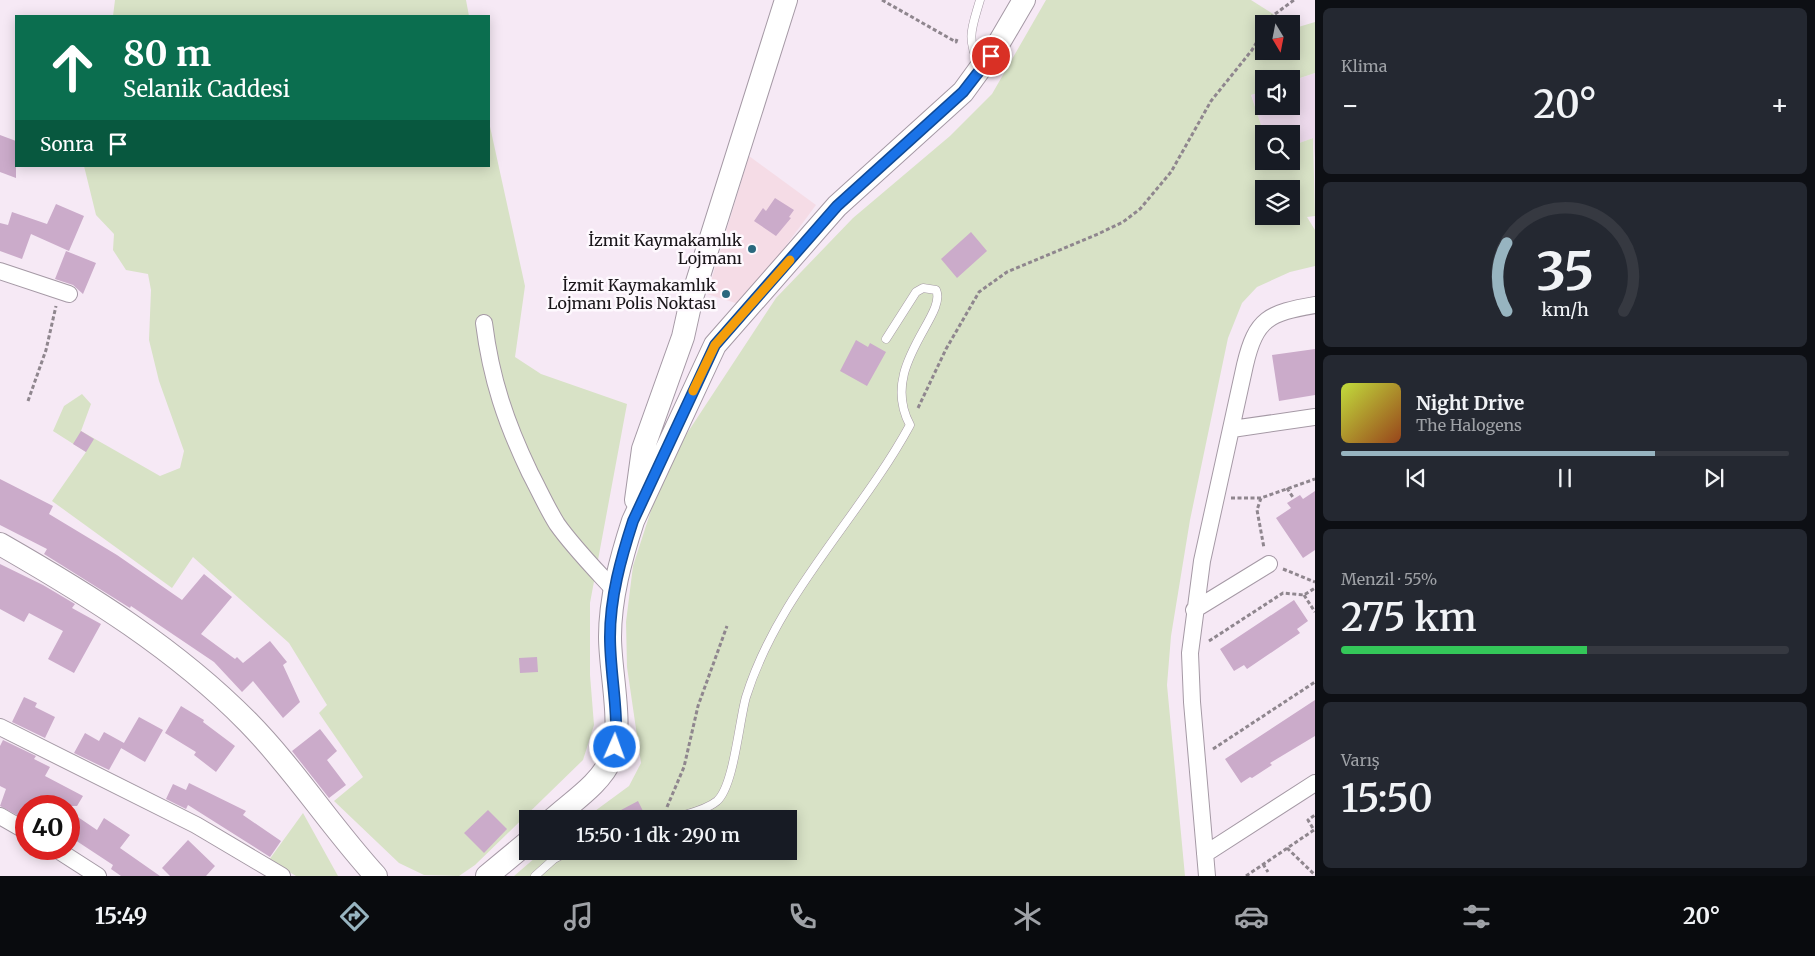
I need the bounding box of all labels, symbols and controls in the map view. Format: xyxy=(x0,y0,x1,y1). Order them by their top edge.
north arrow xyxy=(1255,15,1300,60)
map controls xyxy=(1255,15,1300,225)
text: 80 m xyxy=(123,32,211,76)
icon: ahead xyxy=(40,35,105,100)
pin xyxy=(970,35,1012,77)
icon: arrive xyxy=(977,42,1005,70)
text: Klima xyxy=(1341,56,1387,76)
button: sound xyxy=(1255,70,1300,115)
text: Selanik Caddesi xyxy=(123,75,290,103)
text: 20° xyxy=(1533,81,1597,128)
text: − xyxy=(1341,87,1360,123)
text: + xyxy=(1770,87,1789,123)
button: search xyxy=(1255,125,1300,170)
icon: arrive xyxy=(104,130,132,158)
text: Sonra xyxy=(40,132,94,156)
button: layers xyxy=(1255,180,1300,225)
place label: İzmit Kaymakamlık Lojmanı xyxy=(588,230,743,268)
text: 35 xyxy=(1536,239,1594,304)
marker: İzmit Kaymakamlık Lojmanı xyxy=(746,243,758,255)
place label: İzmit Kaymakamlık Lojmanı Polis Noktası xyxy=(547,275,717,313)
marker: İzmit Kaymakamlık Lojmanı Polis Noktası xyxy=(720,288,732,300)
text: km/h xyxy=(1541,298,1589,321)
text: Night Drive xyxy=(1416,391,1524,415)
text: The Halogens xyxy=(1416,415,1522,435)
icon: previous xyxy=(1402,464,1430,492)
icon: pause xyxy=(1551,464,1579,492)
icon: next xyxy=(1700,464,1728,492)
text: Menzil · 55% xyxy=(1341,569,1437,589)
text: 275 km xyxy=(1341,594,1477,641)
position arrow xyxy=(588,720,640,772)
text: Varış xyxy=(1341,750,1380,770)
text: 15:50 xyxy=(1341,775,1433,822)
speed limit sign: 40 xyxy=(15,795,80,860)
text: 15:50 · 1 dk · 290 m xyxy=(576,823,740,847)
icon: directions xyxy=(337,899,372,934)
icon: music xyxy=(561,899,596,934)
icon: phone xyxy=(785,899,820,934)
icon: climate xyxy=(1010,899,1045,934)
icon: car xyxy=(1234,899,1269,934)
icon: filters xyxy=(1459,899,1494,934)
text: 15:49 xyxy=(95,902,147,930)
text: 20° xyxy=(1683,902,1720,930)

